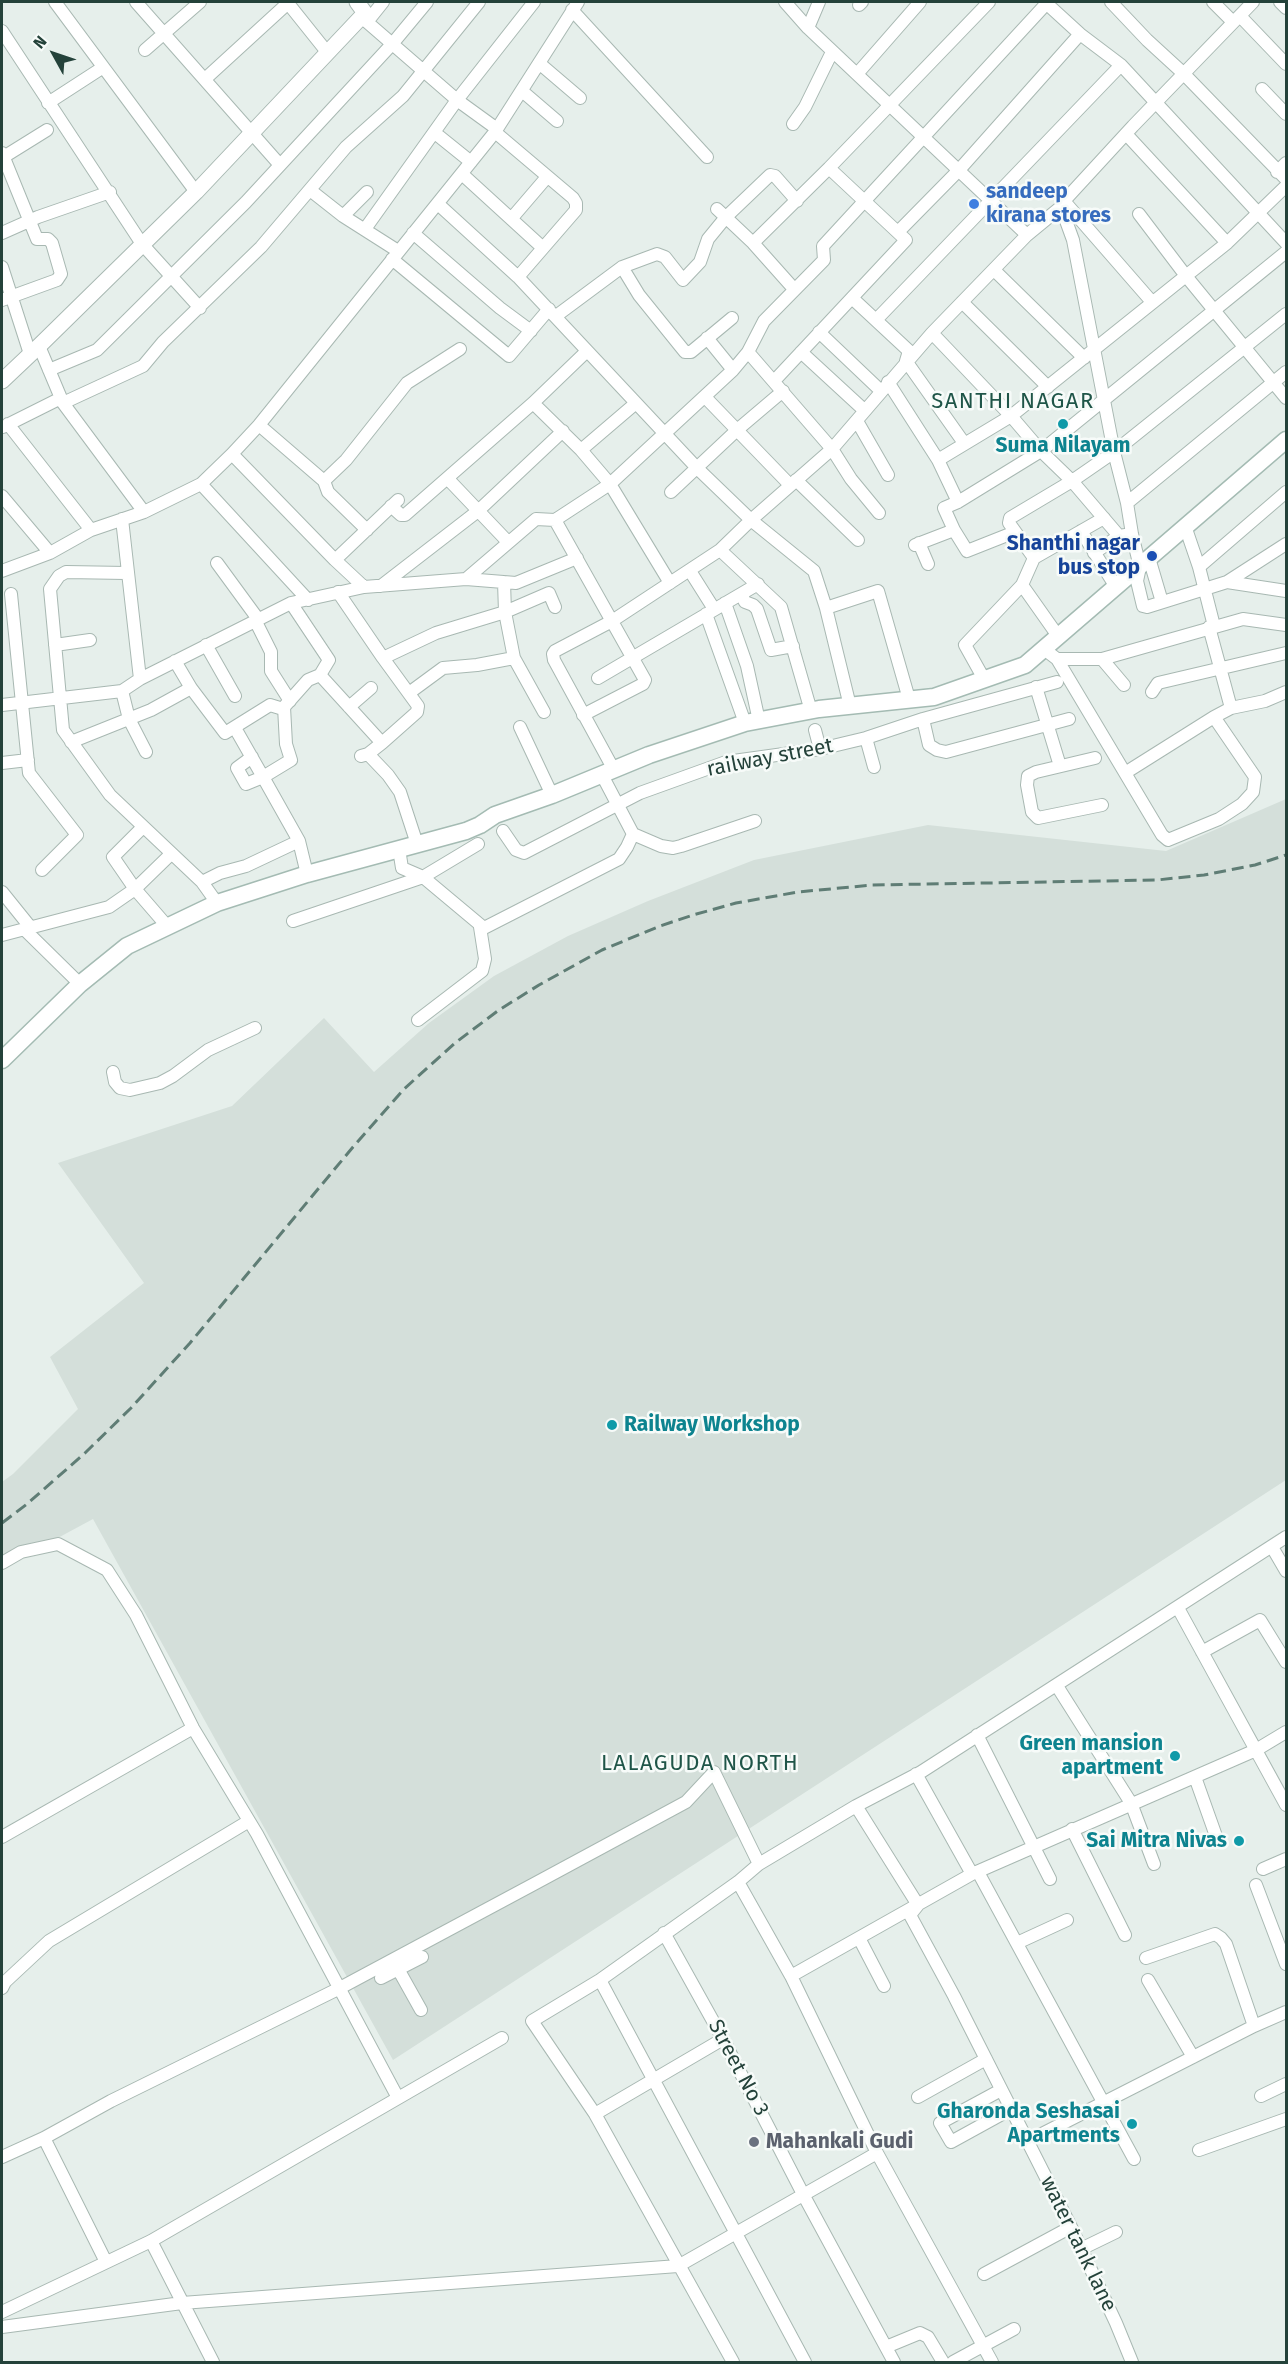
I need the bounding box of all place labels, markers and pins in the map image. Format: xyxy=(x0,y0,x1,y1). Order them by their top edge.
place label: sandeep kirana stores xyxy=(986,179,1111,229)
marker: sandeep kirana stores xyxy=(967,197,981,211)
marker: Suma Nilayam xyxy=(1056,417,1070,431)
place label: Suma Nilayam xyxy=(995,433,1131,459)
place label: Shanthi nagar bus stop xyxy=(1007,531,1140,581)
marker: Shanthi nagar bus stop xyxy=(1145,549,1159,563)
place label: Railway Workshop xyxy=(624,1412,800,1438)
marker: Railway Workshop xyxy=(605,1418,619,1432)
place label: Green mansion apartment xyxy=(1020,1731,1163,1781)
marker: Green mansion apartment xyxy=(1168,1749,1182,1763)
place label: Sai Mitra Nivas xyxy=(1086,1828,1227,1854)
marker: Sai Mitra Nivas xyxy=(1232,1834,1246,1848)
place label: Gharonda Seshasai Apartments xyxy=(937,2099,1120,2149)
marker: Gharonda Seshasai Apartments xyxy=(1125,2117,1139,2131)
place label: Mahankali Gudi xyxy=(766,2129,914,2155)
marker: Mahankali Gudi xyxy=(747,2135,761,2149)

